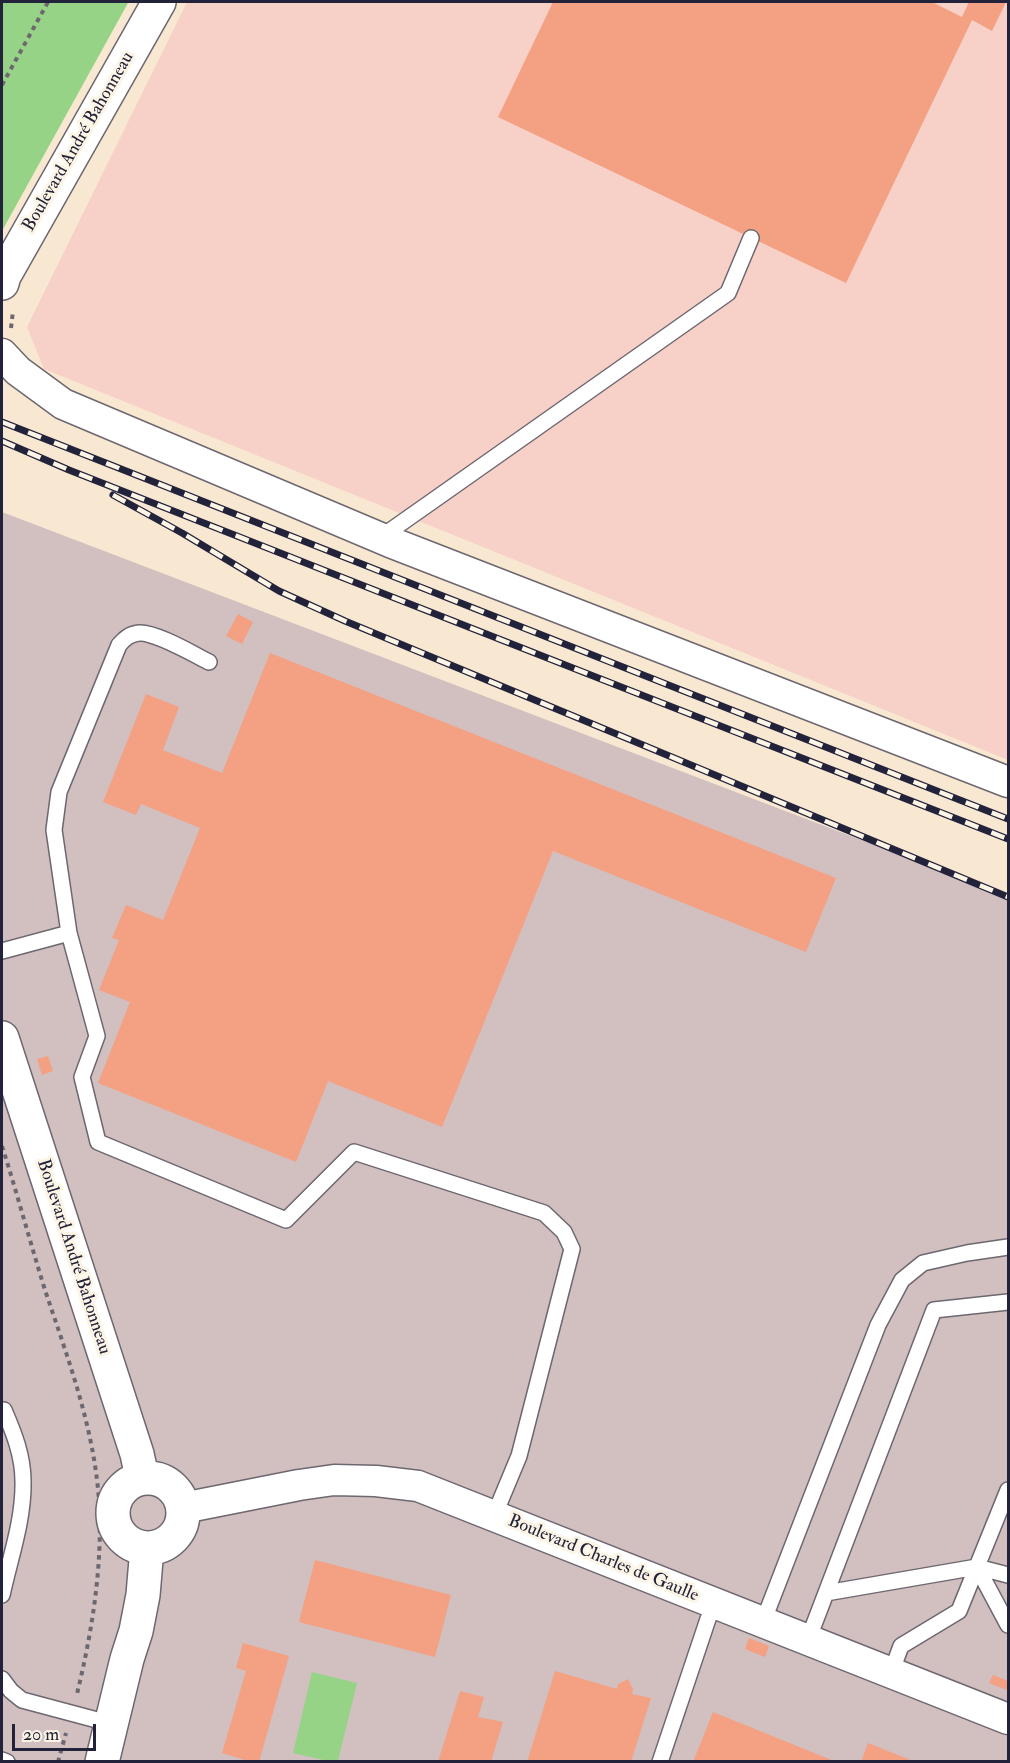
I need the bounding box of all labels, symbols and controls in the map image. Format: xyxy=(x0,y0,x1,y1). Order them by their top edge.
street label: Boulevard André Bahonneau xyxy=(19,48,139,236)
street label: Boulevard André Bahonneau xyxy=(31,1157,115,1357)
street label: Boulevard Charles de Gaulle xyxy=(505,1511,701,1607)
scale bar xyxy=(15,1712,99,1750)
text: 20 m xyxy=(23,1723,59,1746)

